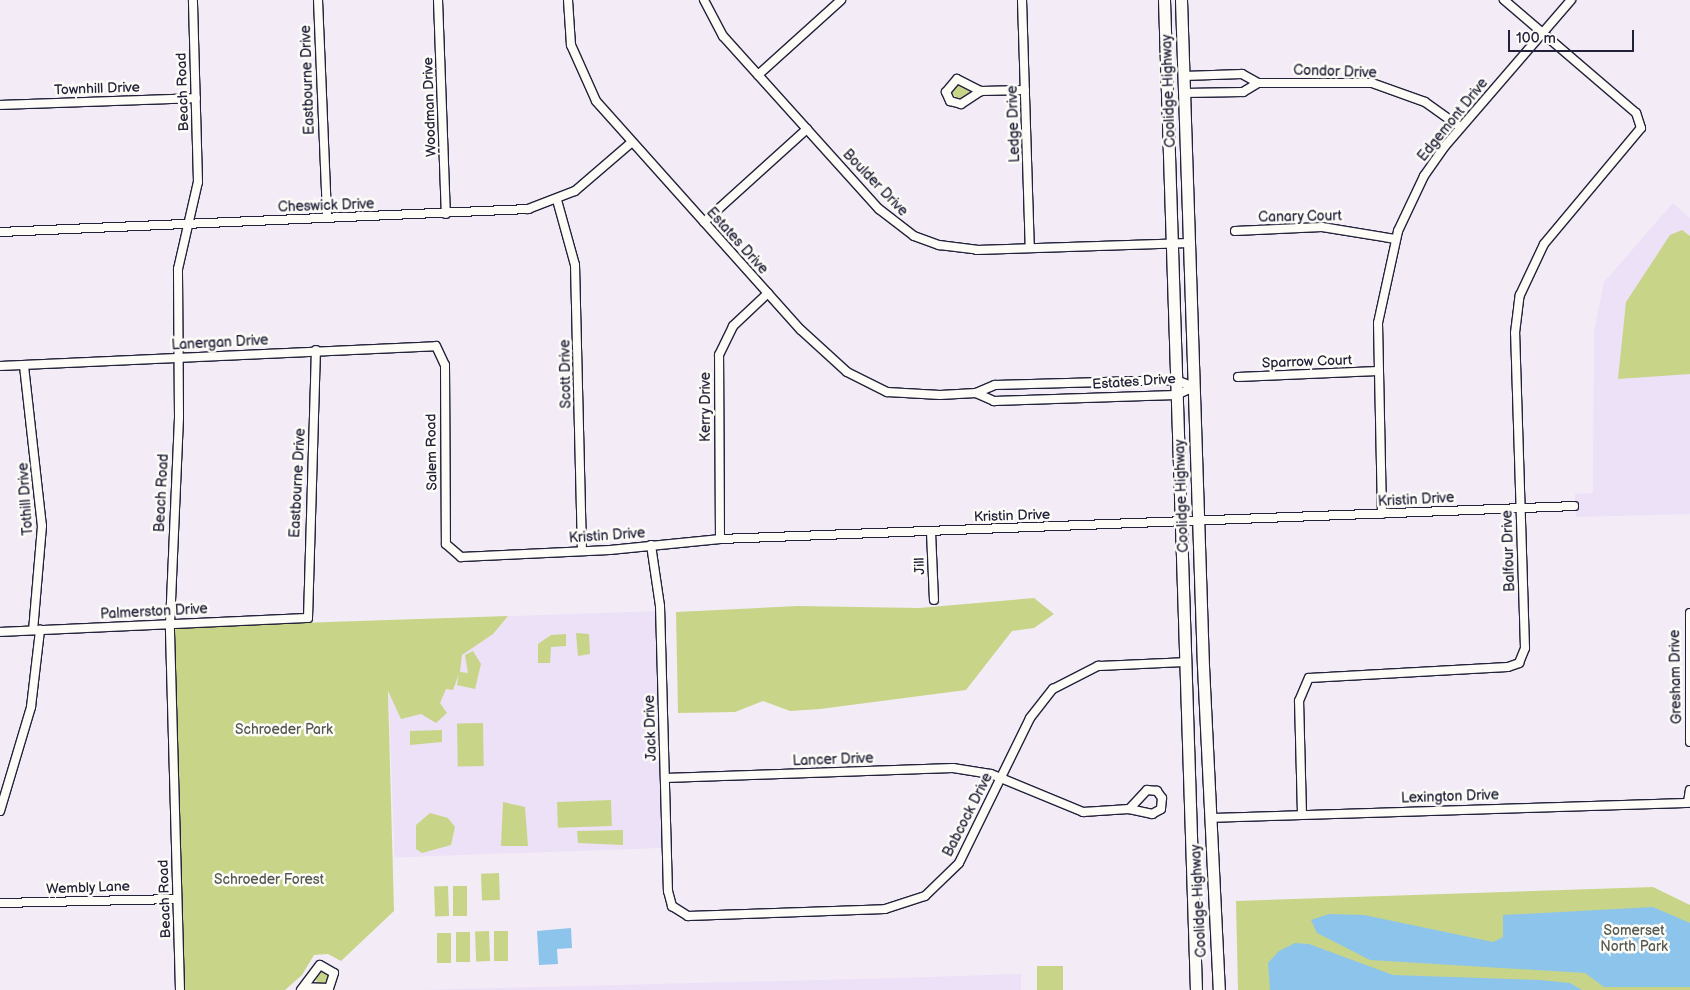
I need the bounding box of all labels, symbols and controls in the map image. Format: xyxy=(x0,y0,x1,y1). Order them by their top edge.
scale bar xyxy=(1510,20,1636,52)
street label: Eastbourne Drive xyxy=(298,25,318,135)
text: 100 m xyxy=(1516,29,1556,48)
street label: Coolidge Highway xyxy=(1159,34,1179,148)
street label: Beach Road xyxy=(173,52,193,132)
street label: Woodman Drive xyxy=(420,57,440,157)
street label: Condor Drive xyxy=(1293,62,1377,82)
street label: Edgemont Drive xyxy=(1414,75,1492,165)
street label: Townhill Drive xyxy=(54,79,140,99)
street label: Ledge Drive xyxy=(1004,85,1024,163)
street label: Boulder Drive xyxy=(839,146,911,220)
street label: Cheswick Drive xyxy=(277,196,375,216)
street label: Estates Drive xyxy=(703,204,771,278)
street label: Canary Court xyxy=(1258,208,1342,226)
street label: Lanergan Drive xyxy=(171,332,269,354)
street label: Scott Drive xyxy=(557,339,575,409)
street label: Sparrow Court xyxy=(1262,352,1352,372)
street label: Kerry Drive xyxy=(698,371,714,443)
street label: Estates Drive xyxy=(1092,371,1176,393)
street label: Salem Road xyxy=(423,413,441,491)
street label: Eastbourne Drive xyxy=(287,428,309,538)
street label: Coolidge Highway xyxy=(1172,439,1192,553)
street label: Beach Road xyxy=(152,453,172,533)
street label: Tothill Drive xyxy=(15,462,37,536)
street label: Kristin Drive xyxy=(1377,490,1455,510)
street label: Kristin Drive xyxy=(974,506,1050,526)
street label: Balfour Drive xyxy=(1499,510,1519,592)
street label: Kristin Drive xyxy=(568,525,646,547)
street label: Jill xyxy=(911,557,929,575)
street label: Palmerston Drive xyxy=(100,601,208,623)
street label: Gresham Drive xyxy=(1667,630,1685,724)
street label: Jack Drive xyxy=(641,695,661,761)
park label: Schroeder Park xyxy=(235,722,333,738)
street label: Lancer Drive xyxy=(792,750,874,770)
street label: Babcock Drive xyxy=(940,770,996,860)
street label: Lexington Drive xyxy=(1401,787,1499,807)
street label: Coolidge Highway xyxy=(1188,844,1210,958)
street label: Beach Road xyxy=(155,859,175,939)
park label: Schroeder Forest xyxy=(214,872,324,888)
street label: Wembly Lane xyxy=(45,878,131,898)
park label: Somerset North Park xyxy=(1600,923,1668,956)

